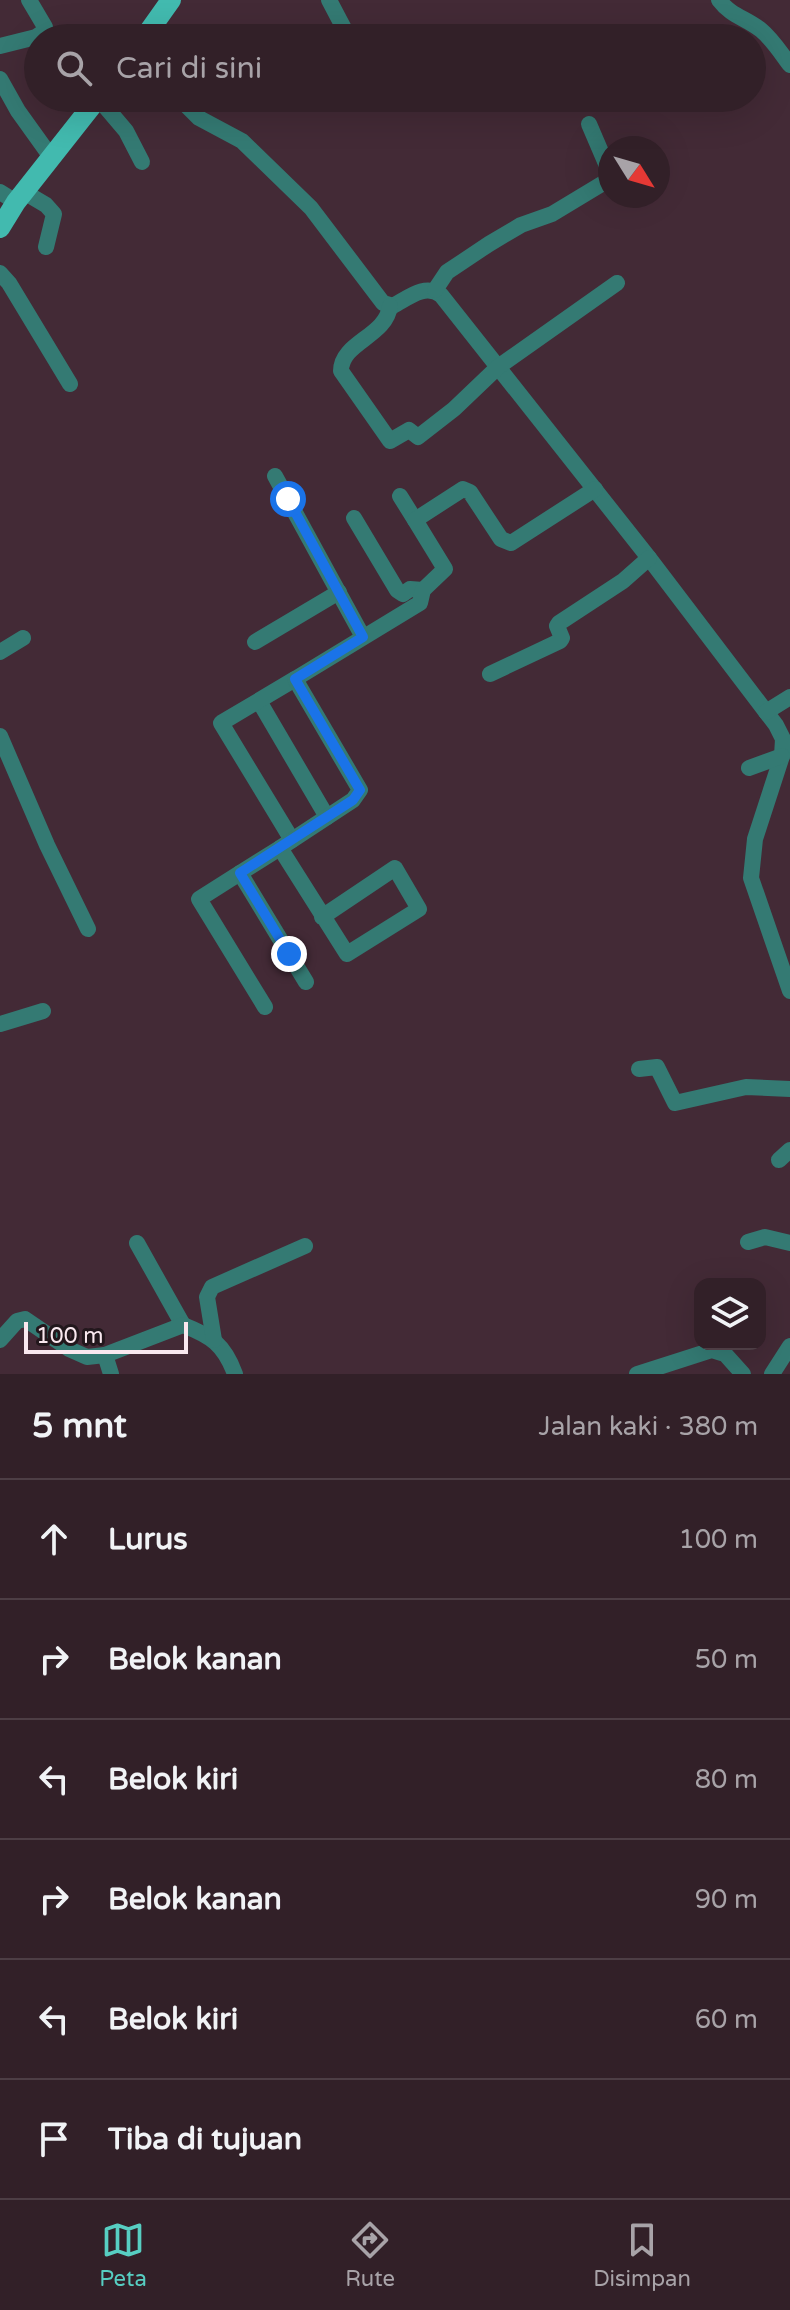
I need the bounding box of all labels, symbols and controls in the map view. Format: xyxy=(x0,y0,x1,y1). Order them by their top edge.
search box xyxy=(24,24,766,112)
icon: search xyxy=(52,46,96,90)
text: Cari di sini xyxy=(116,50,262,87)
north arrow xyxy=(598,136,670,208)
route start xyxy=(270,481,306,517)
route end xyxy=(271,936,307,972)
map controls xyxy=(694,1278,766,1350)
button: layers xyxy=(694,1278,766,1350)
scale bar xyxy=(24,1318,188,1354)
text: 100 m xyxy=(36,1323,103,1349)
text: 5 mnt xyxy=(32,1406,127,1447)
text: Jalan kaki · 380 m xyxy=(539,1411,758,1442)
icon: ahead xyxy=(32,1517,76,1561)
text: Lurus xyxy=(108,1521,188,1558)
text: 100 m xyxy=(678,1524,758,1555)
icon: right xyxy=(32,1637,76,1681)
text: Belok kanan xyxy=(108,1641,282,1678)
text: 50 m xyxy=(695,1644,758,1675)
icon: left xyxy=(32,1757,76,1801)
text: Belok kiri xyxy=(108,1761,238,1798)
text: 80 m xyxy=(695,1764,758,1795)
icon: right xyxy=(32,1877,76,1921)
text: Belok kanan xyxy=(108,1881,282,1918)
text: 90 m xyxy=(695,1884,758,1915)
icon: left xyxy=(32,1997,76,2041)
text: Belok kiri xyxy=(108,2001,238,2038)
text: 60 m xyxy=(695,2004,758,2035)
icon: arrive xyxy=(32,2117,76,2161)
text: Tiba di tujuan xyxy=(108,2121,302,2158)
tab: Peta xyxy=(99,2218,147,2292)
tab: Rute xyxy=(345,2218,395,2292)
tab: Disimpan xyxy=(593,2218,691,2292)

